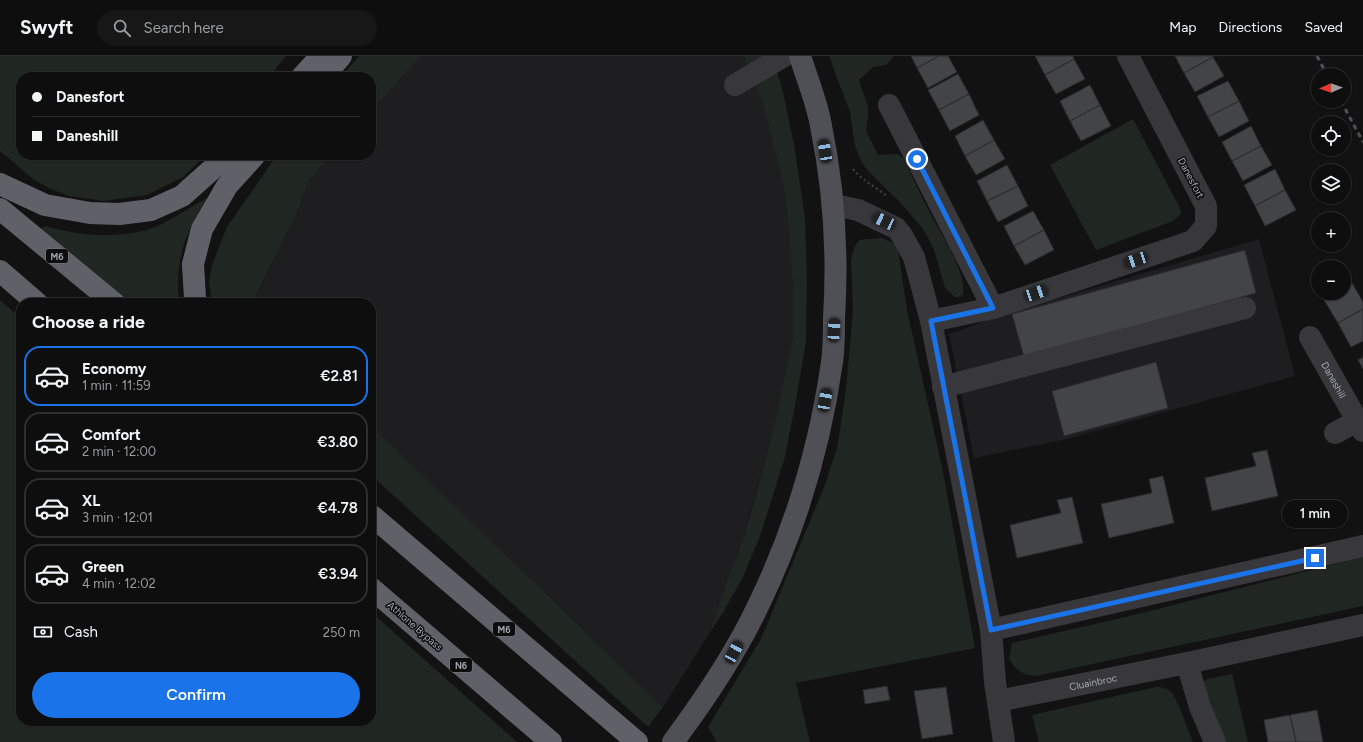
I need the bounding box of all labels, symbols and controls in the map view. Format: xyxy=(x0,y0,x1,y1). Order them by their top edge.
search box xyxy=(97,10,377,46)
text: Swyft xyxy=(20,16,73,39)
icon: search xyxy=(111,17,133,39)
text: Search here xyxy=(143,19,224,37)
text: Map xyxy=(1169,19,1197,36)
text: Directions xyxy=(1219,19,1282,36)
text: Saved xyxy=(1304,19,1343,36)
north arrow xyxy=(1311,68,1351,108)
map controls xyxy=(1311,68,1351,300)
text: Danesfort xyxy=(56,88,124,106)
button: locate xyxy=(1311,116,1351,156)
text: Daneshill xyxy=(56,127,118,145)
car xyxy=(817,138,833,164)
route start xyxy=(908,150,926,168)
street label: Danesfort xyxy=(1175,155,1207,201)
button: layers xyxy=(1311,164,1351,204)
car xyxy=(871,210,897,232)
button: + xyxy=(1311,212,1351,252)
road number: M6 xyxy=(46,249,68,263)
car xyxy=(1123,250,1149,270)
button: − xyxy=(1311,260,1351,300)
car xyxy=(1023,283,1049,303)
text: Choose a ride xyxy=(32,311,145,333)
car xyxy=(827,318,841,342)
icon: car xyxy=(34,358,70,394)
street label: Daneshill xyxy=(1319,359,1350,400)
text: Economy xyxy=(82,360,147,378)
text: €2.81 xyxy=(320,367,358,385)
text: 1 min · 11:59 xyxy=(82,378,151,393)
car xyxy=(817,387,833,413)
icon: car xyxy=(34,424,70,460)
text: Comfort xyxy=(82,426,141,444)
text: €3.80 xyxy=(317,433,358,451)
text: 2 min · 12:00 xyxy=(82,444,156,459)
icon: car xyxy=(34,490,70,526)
text: XL xyxy=(82,492,100,510)
text: €4.78 xyxy=(317,499,358,517)
callout: 1 min xyxy=(1282,500,1348,528)
text: 1 min xyxy=(1300,506,1330,521)
text: 3 min · 12:01 xyxy=(82,510,153,525)
route end xyxy=(1306,549,1324,567)
icon: car xyxy=(34,556,70,592)
text: Green xyxy=(82,558,124,576)
text: €3.94 xyxy=(318,565,358,583)
text: 4 min · 12:02 xyxy=(82,576,156,591)
street label: Athlone Bypass xyxy=(385,598,446,654)
icon: cash xyxy=(32,621,54,643)
road number: M6 xyxy=(493,622,515,636)
text: Cash xyxy=(64,623,98,641)
text: 250 m xyxy=(323,625,360,640)
car xyxy=(723,639,745,665)
road number: N6 xyxy=(450,658,472,672)
street label: Cluainbroc xyxy=(1068,671,1119,693)
button: Confirm xyxy=(32,672,360,718)

